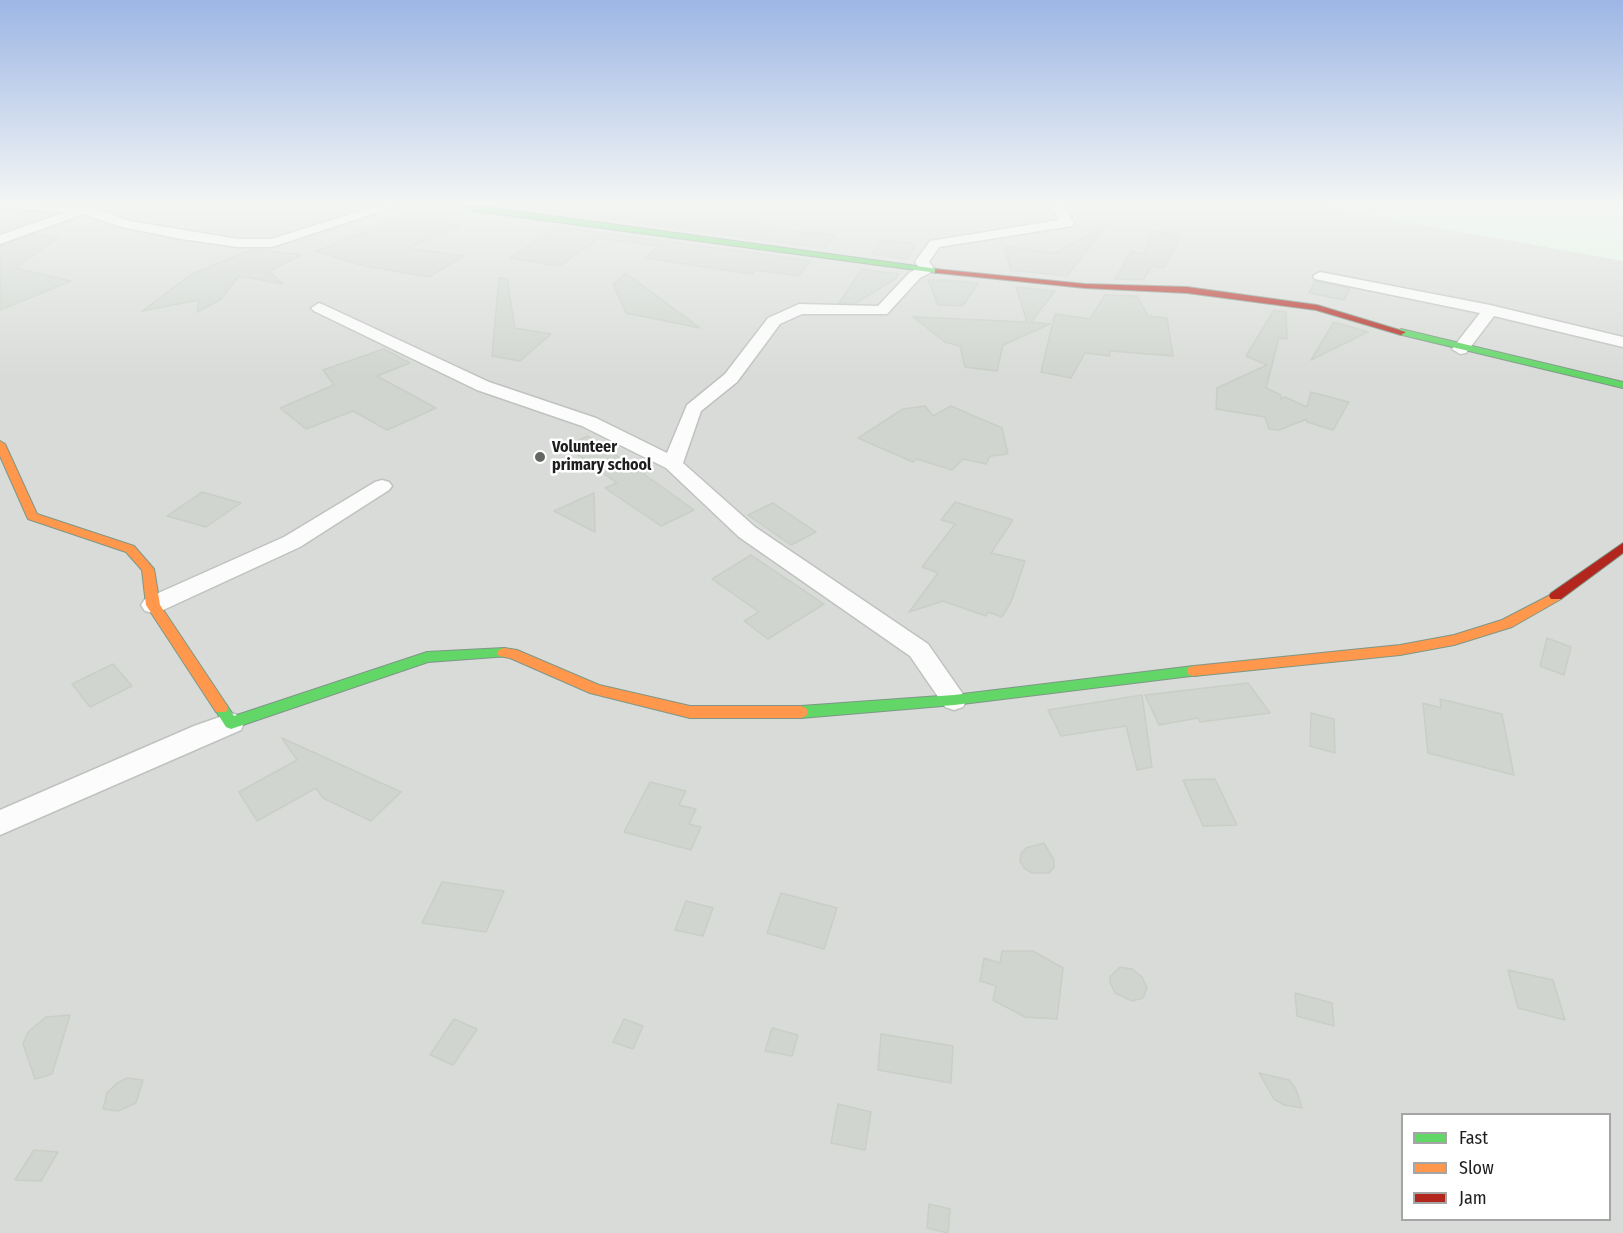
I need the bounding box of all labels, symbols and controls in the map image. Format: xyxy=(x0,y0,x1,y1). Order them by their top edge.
place label: Volunteer primary school xyxy=(552,438,651,476)
marker: Volunteer primary school xyxy=(533,450,547,464)
legend xyxy=(1401,1113,1611,1221)
text: Fast xyxy=(1459,1127,1488,1149)
text: Slow xyxy=(1459,1157,1494,1179)
text: Jam xyxy=(1459,1187,1487,1209)

